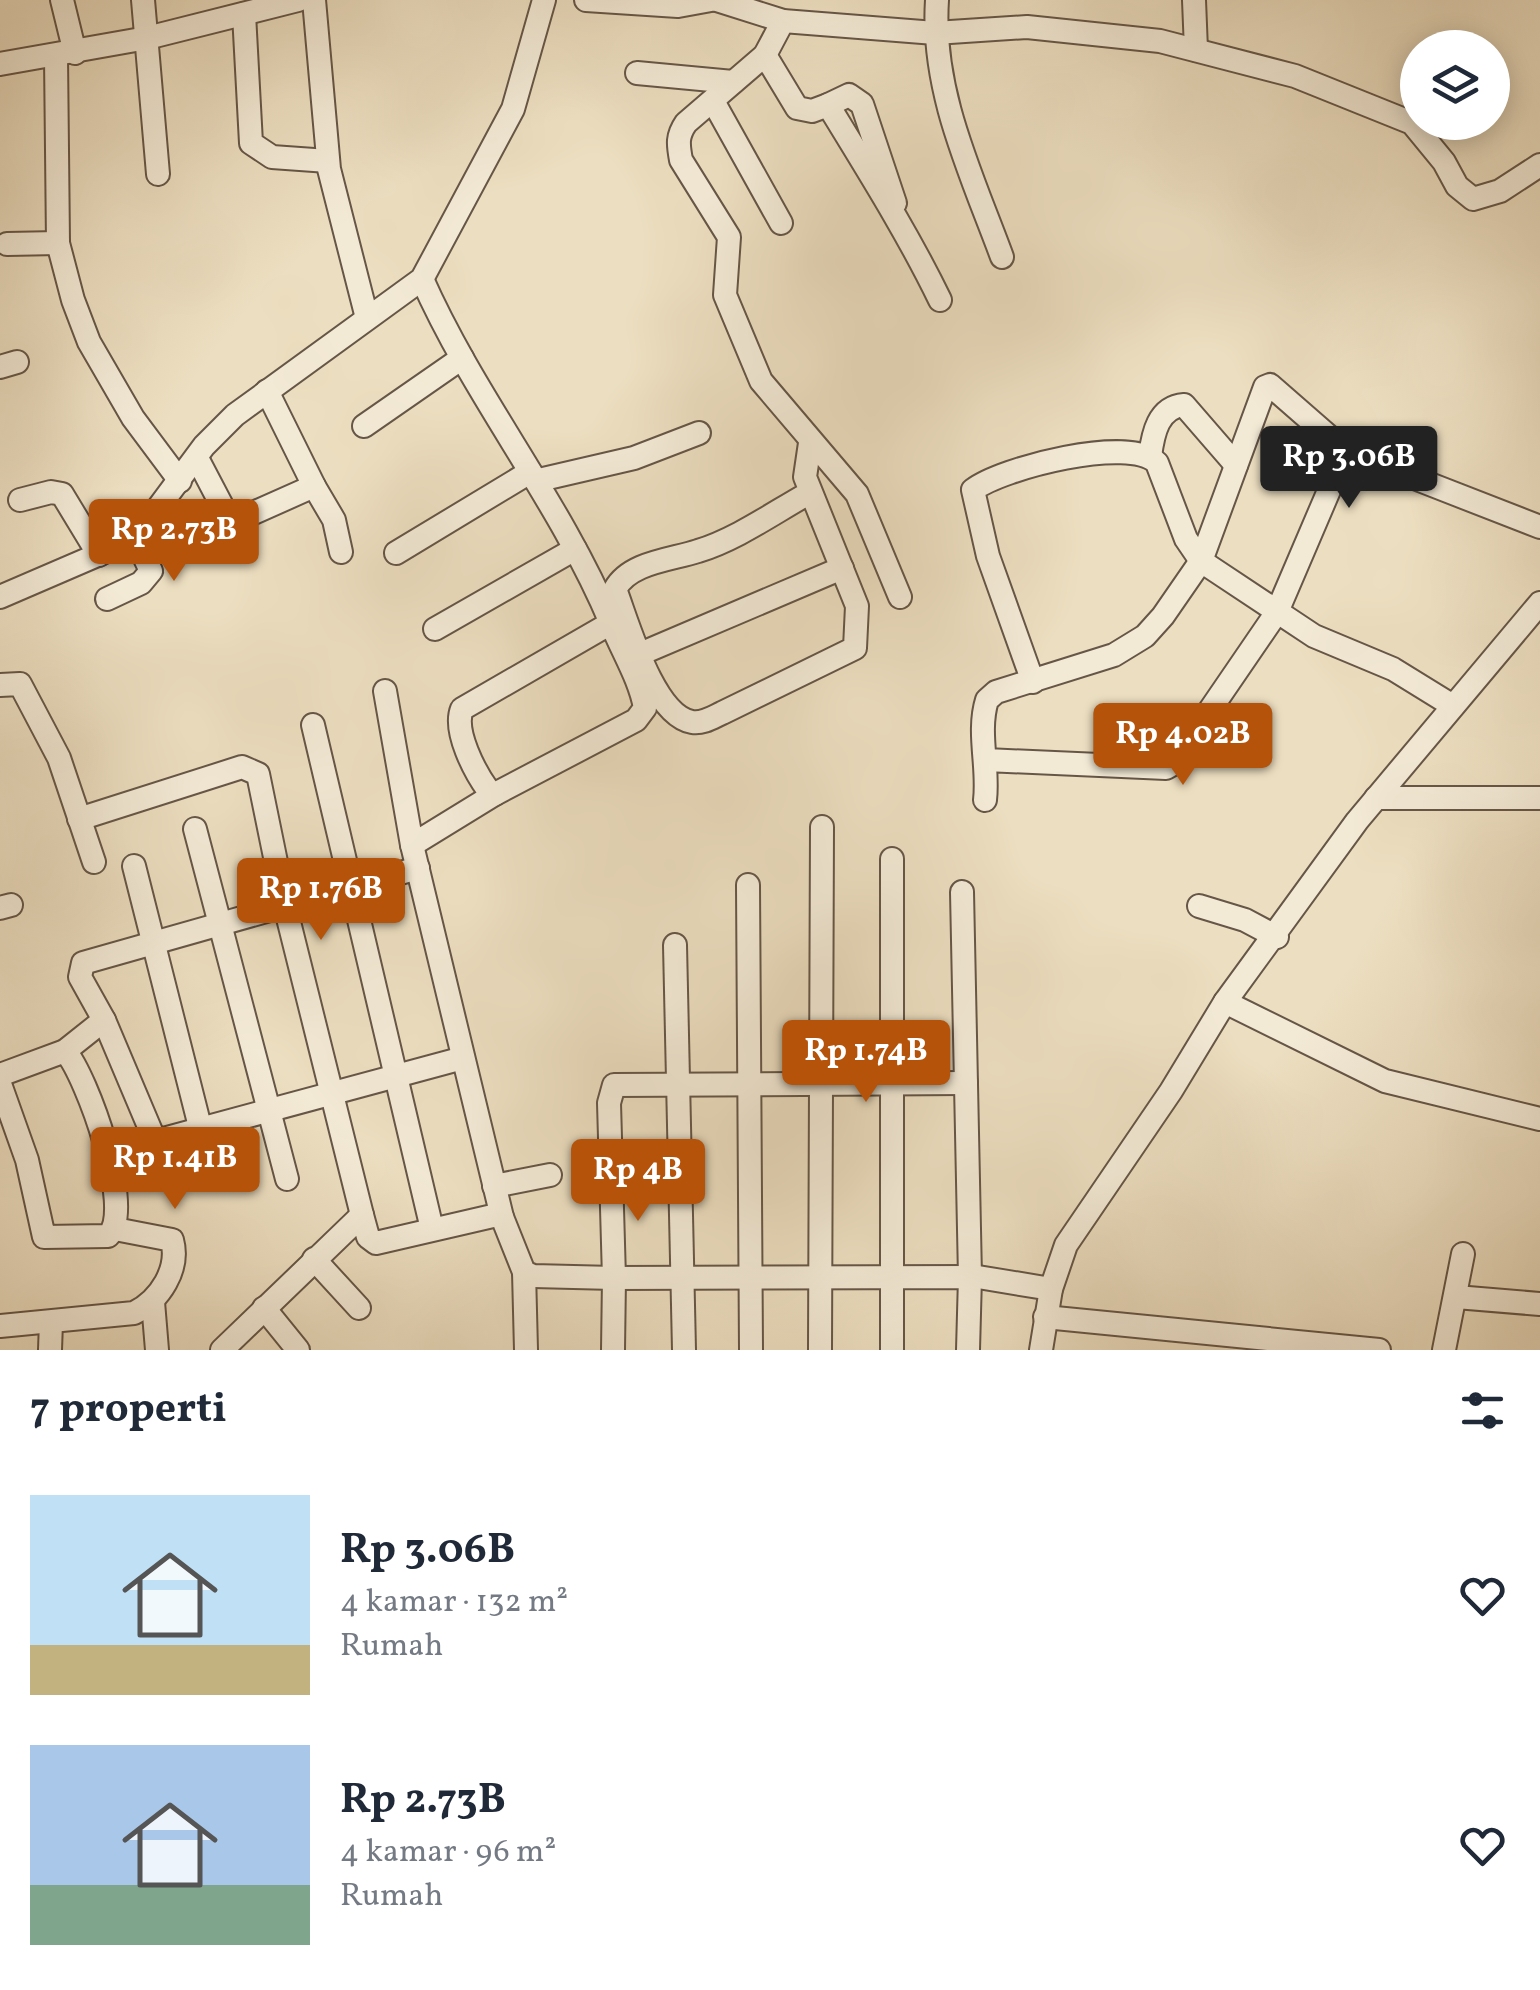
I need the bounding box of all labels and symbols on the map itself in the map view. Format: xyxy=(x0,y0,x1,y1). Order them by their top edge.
pin: Rp 3.06B xyxy=(1246,426,1452,511)
pin: Rp 2.73B xyxy=(71,499,277,584)
pin: Rp 4.02B xyxy=(1080,703,1286,788)
pin: Rp 1.76B xyxy=(218,858,424,943)
pin: Rp 1.74B xyxy=(763,1020,969,1105)
pin: Rp 1.41B xyxy=(72,1127,278,1212)
pin: Rp 4B xyxy=(568,1139,708,1224)

